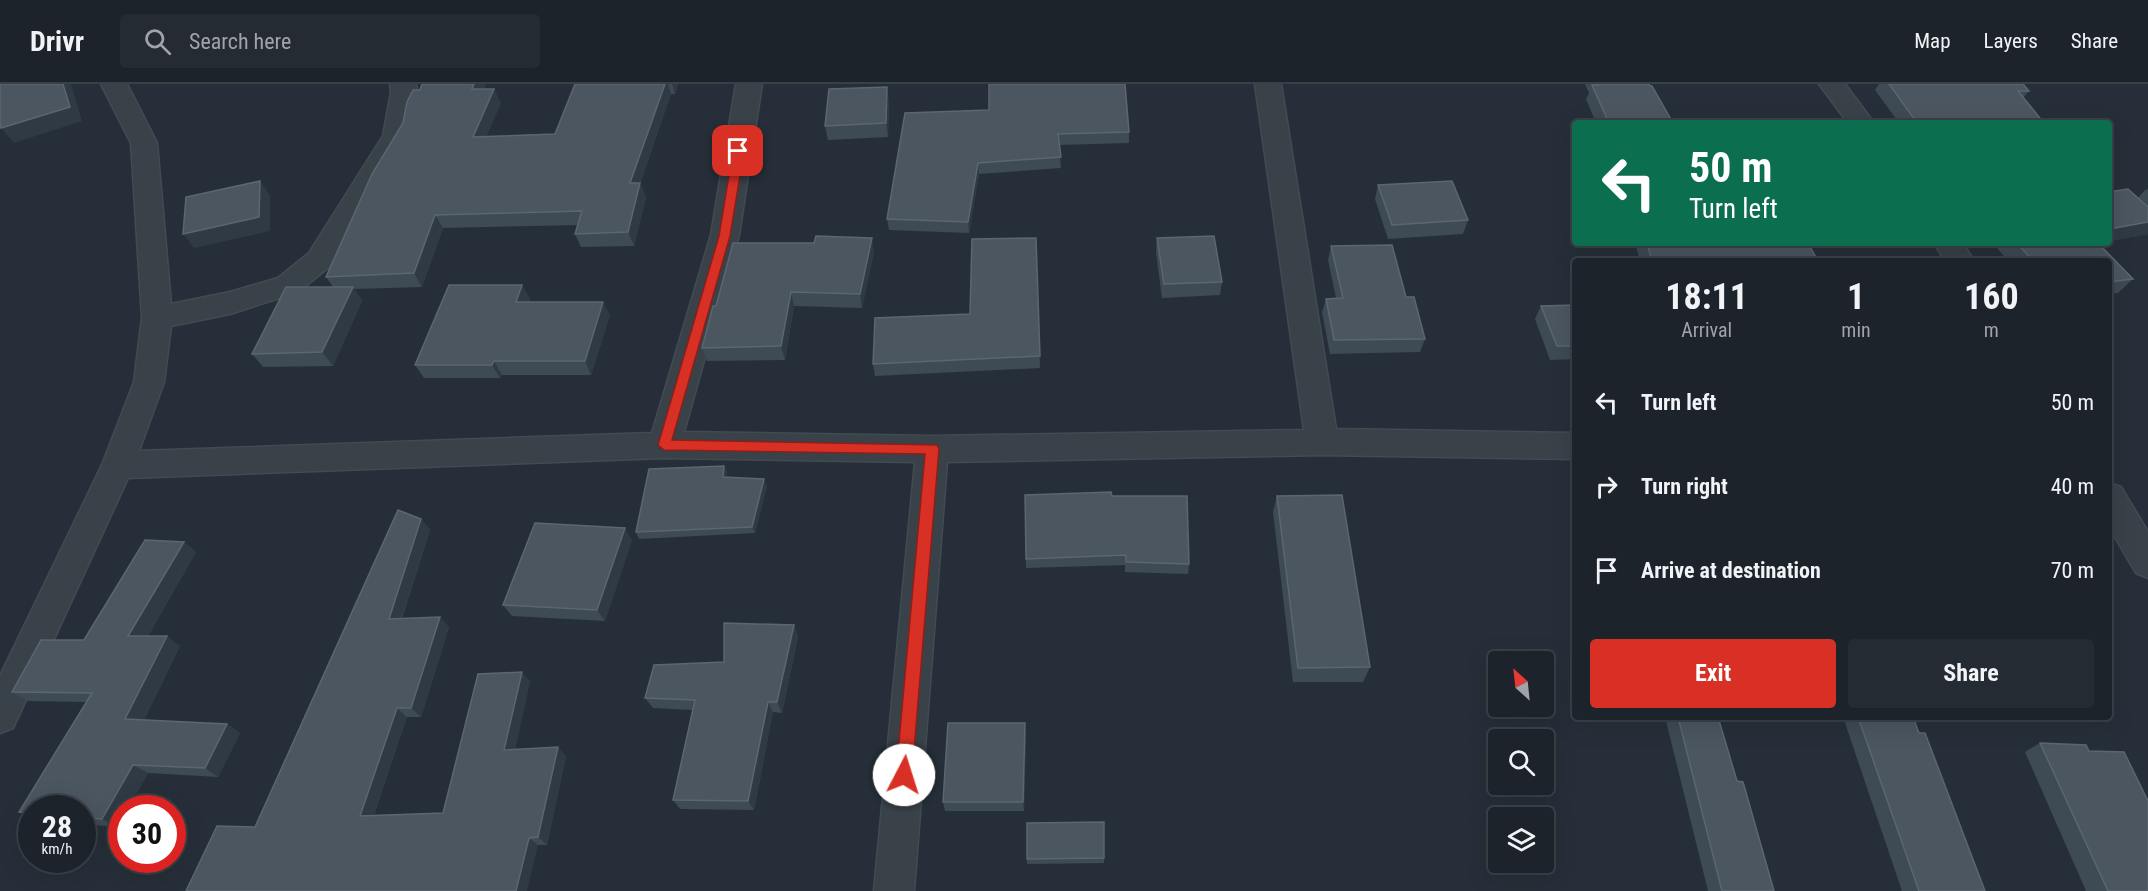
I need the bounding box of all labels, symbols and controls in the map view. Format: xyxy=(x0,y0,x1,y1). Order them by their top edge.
search box xyxy=(120,14,540,68)
text: Drivr xyxy=(30,25,84,58)
icon: search xyxy=(141,25,174,58)
text: Search here xyxy=(189,29,291,54)
text: Map xyxy=(1914,29,1951,53)
text: Layers xyxy=(1984,29,2038,53)
text: Share xyxy=(2071,29,2118,53)
pin xyxy=(712,125,763,176)
icon: arrive xyxy=(721,134,754,167)
text: 50 m xyxy=(1689,143,1772,192)
icon: left xyxy=(1590,144,1668,222)
text: Turn left xyxy=(1689,193,1778,225)
text: 18:11 xyxy=(1665,276,1748,318)
text: 1 xyxy=(1847,276,1865,318)
text: 160 xyxy=(1964,276,2019,318)
text: Arrival xyxy=(1681,318,1732,342)
text: min xyxy=(1841,318,1871,342)
text: m xyxy=(1984,318,1999,342)
icon: left xyxy=(1590,386,1623,419)
text: Turn left xyxy=(1641,390,1716,415)
text: 50 m xyxy=(2051,390,2094,415)
icon: right xyxy=(1590,470,1623,503)
text: Turn right xyxy=(1641,474,1728,499)
text: 40 m xyxy=(2051,474,2094,499)
icon: arrive xyxy=(1590,554,1623,587)
text: Arrive at destination xyxy=(1641,558,1821,583)
text: 70 m xyxy=(2051,558,2094,583)
button: Exit xyxy=(1590,639,1836,708)
button: Share xyxy=(1848,639,2094,708)
north arrow xyxy=(1488,651,1554,717)
map controls xyxy=(1488,651,1554,873)
button: search xyxy=(1488,729,1554,795)
position arrow xyxy=(872,743,936,807)
speed limit sign: 30 xyxy=(108,795,186,873)
button: layers xyxy=(1488,807,1554,873)
text: 28 xyxy=(42,809,72,844)
text: km/h xyxy=(42,840,72,858)

